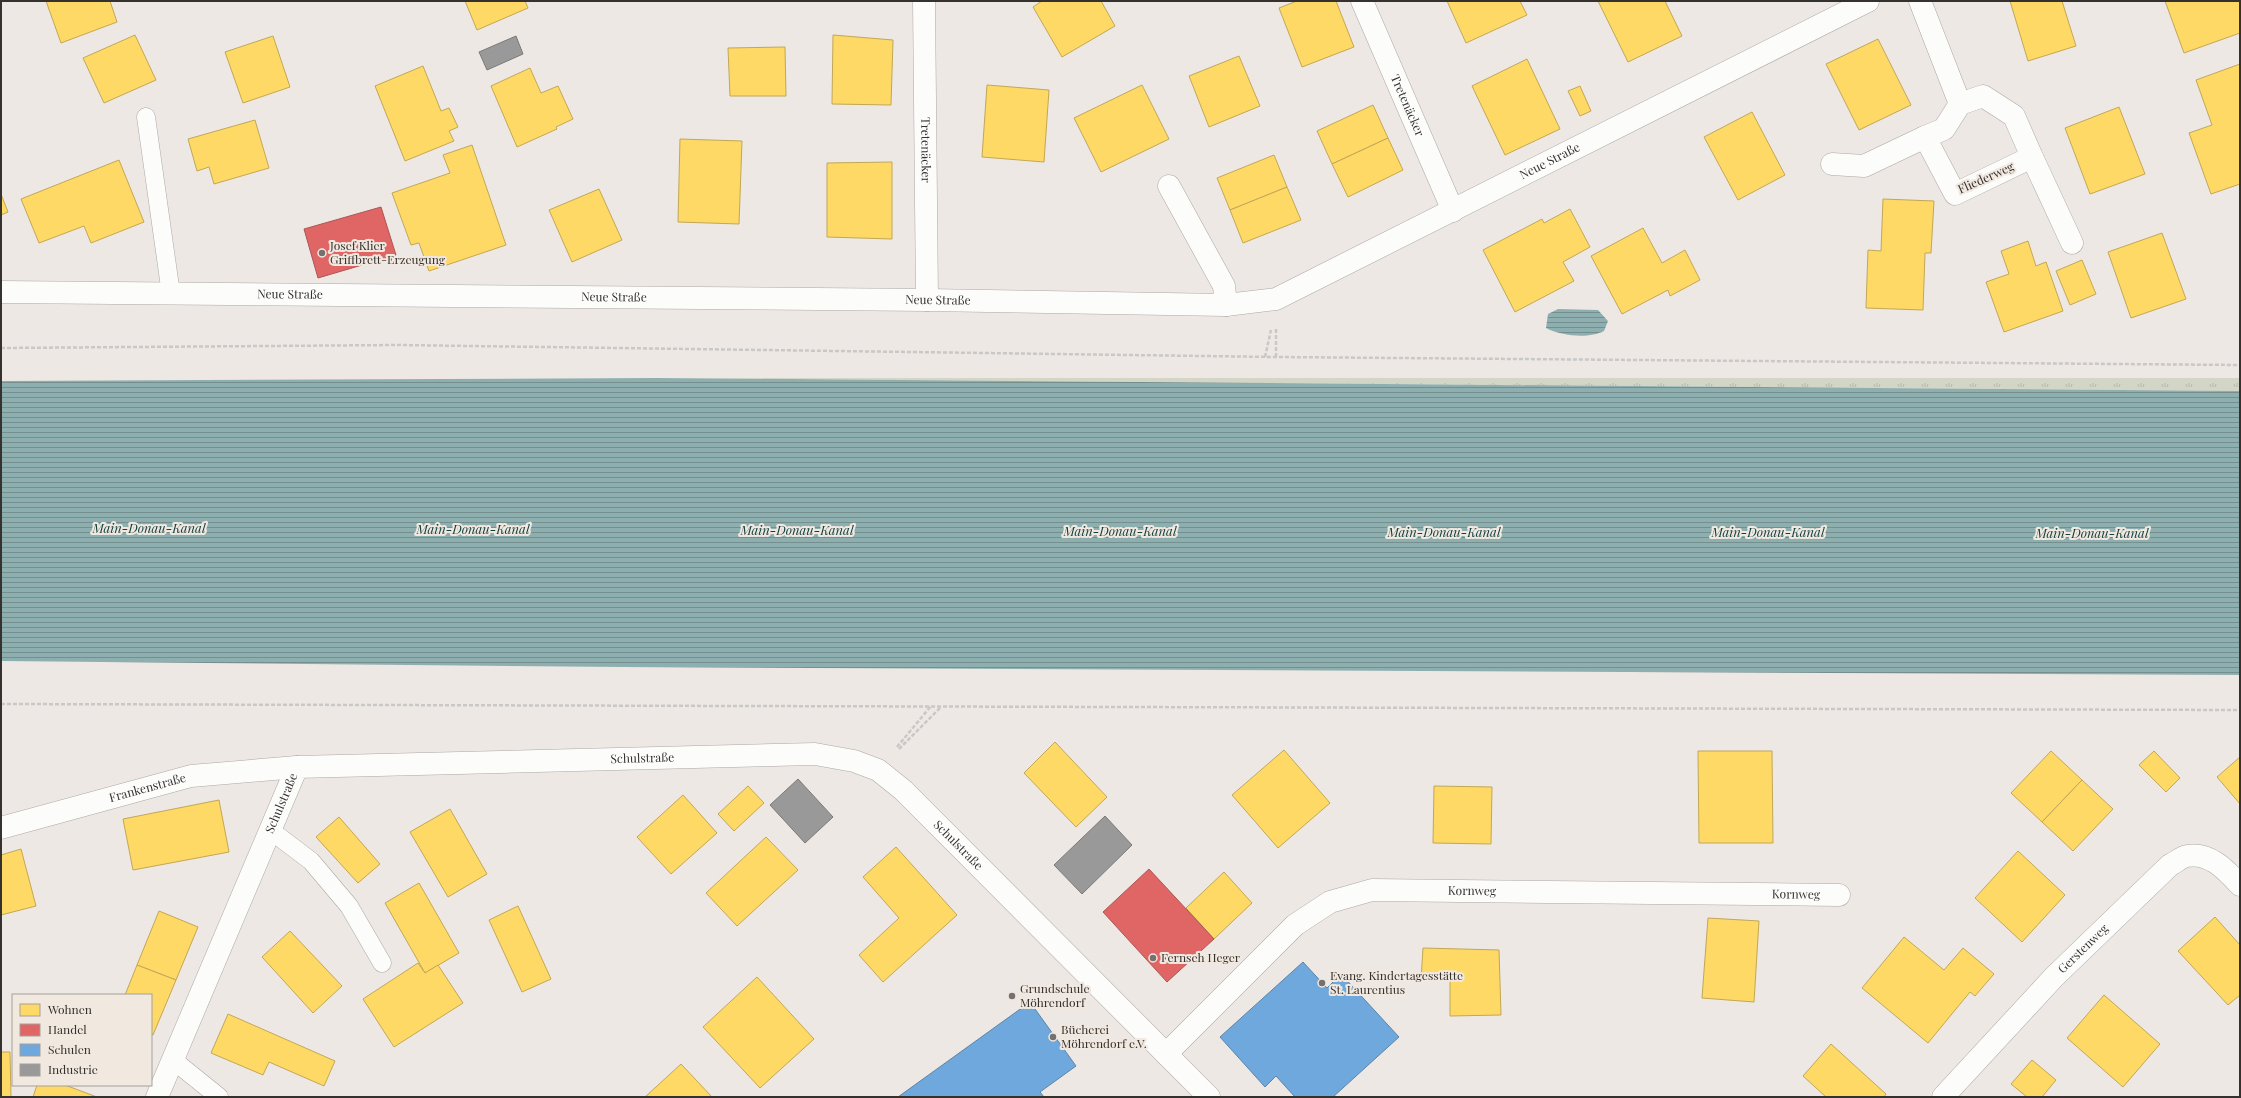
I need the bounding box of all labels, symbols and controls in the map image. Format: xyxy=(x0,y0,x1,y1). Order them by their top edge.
street label: Tretenäcker xyxy=(1388,72,1429,139)
street label: Tretenäcker xyxy=(918,117,935,184)
street label: Neue Straße xyxy=(1517,138,1582,182)
street label: Fliederweg xyxy=(1955,157,2017,197)
place label: Josef Klier Griffbrett-Erzeugung xyxy=(329,237,446,267)
marker: Josef Klier Griffbrett-Erzeugung xyxy=(317,248,327,258)
street label: Neue Straße xyxy=(257,285,323,302)
street label: Neue Straße xyxy=(581,288,647,305)
street label: Neue Straße xyxy=(905,291,971,308)
water label: Main-Donau-Kanal xyxy=(91,519,207,536)
water label: Main-Donau-Kanal xyxy=(415,520,531,537)
water label: Main-Donau-Kanal xyxy=(739,521,855,538)
water label: Main-Donau-Kanal xyxy=(1062,522,1178,539)
water label: Main-Donau-Kanal xyxy=(1386,523,1502,540)
water label: Main-Donau-Kanal xyxy=(1710,523,1826,540)
water label: Main-Donau-Kanal xyxy=(2034,524,2150,541)
street label: Schulstraße xyxy=(610,749,675,766)
street label: Frankenstraße xyxy=(107,769,188,805)
street label: Schulstraße xyxy=(261,770,300,835)
street label: Schulstraße xyxy=(931,816,987,873)
street label: Kornweg xyxy=(1448,882,1497,898)
street label: Kornweg xyxy=(1772,885,1821,902)
street label: Gerstenweg xyxy=(2054,920,2112,976)
place label: Fernseh Heger xyxy=(1161,949,1241,965)
marker: Fernseh Heger xyxy=(1148,953,1158,963)
place label: Evang. Kindertagesstätte St. Laurentius xyxy=(1330,967,1463,997)
marker: Evang. Kindertagesstätte St. Laurentius xyxy=(1317,978,1327,988)
place label: Grundschule Möhrendorf xyxy=(1020,980,1090,1010)
marker: Grundschule Möhrendorf xyxy=(1007,991,1017,1001)
legend xyxy=(12,994,152,1086)
text: Wohnen xyxy=(47,1001,92,1017)
text: Handel xyxy=(48,1021,87,1037)
place label: Bücherei Möhrendorf e.V. xyxy=(1061,1021,1147,1051)
marker: Bücherei Möhrendorf e.V. xyxy=(1048,1032,1058,1042)
text: Schulen xyxy=(48,1041,91,1057)
text: Industrie xyxy=(48,1061,98,1077)

